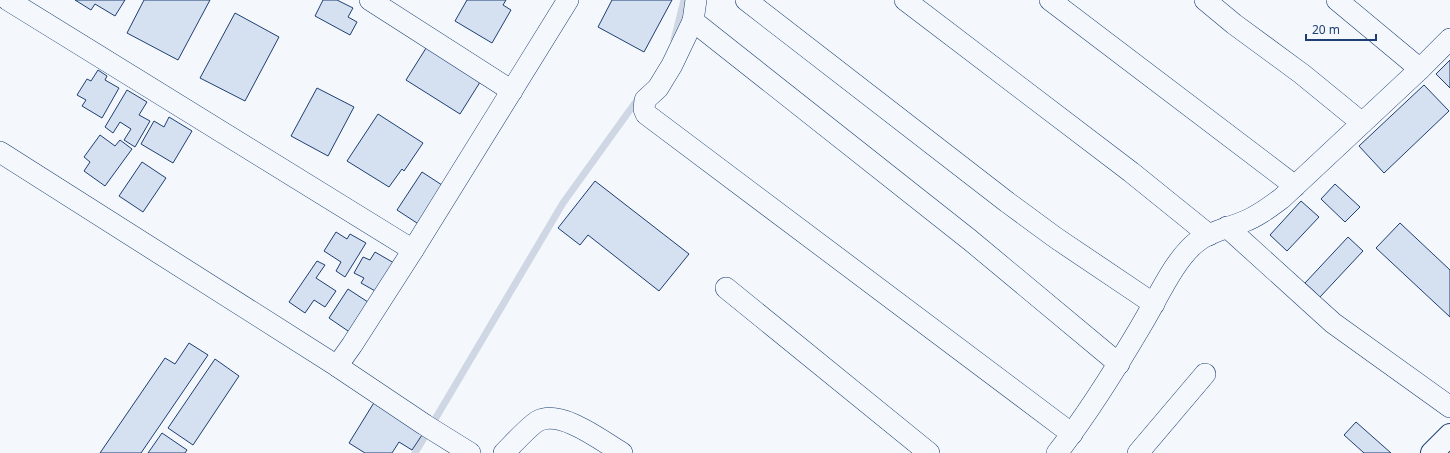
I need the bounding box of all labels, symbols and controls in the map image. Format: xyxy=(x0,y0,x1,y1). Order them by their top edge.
scale bar xyxy=(1306,16,1376,42)
text: 20 m xyxy=(1312,21,1340,38)

